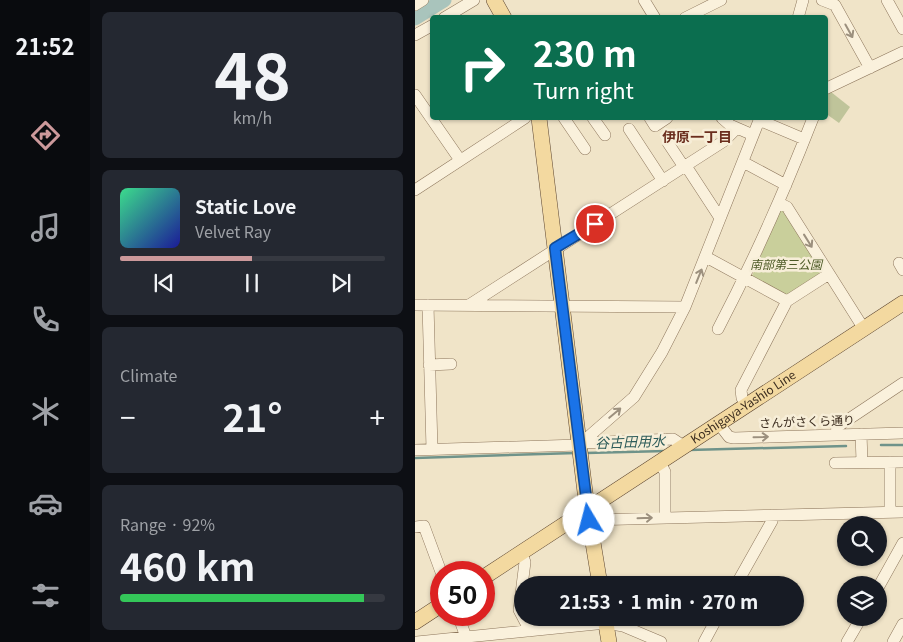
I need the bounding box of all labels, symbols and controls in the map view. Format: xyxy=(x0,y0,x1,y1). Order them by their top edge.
one-way arrow xyxy=(844,23,854,38)
text: 48 xyxy=(214,25,291,119)
text: 230 m xyxy=(533,26,637,77)
text: 21:52 xyxy=(15,29,75,61)
icon: right xyxy=(450,35,515,100)
text: Turn right xyxy=(533,73,634,105)
text: km/h xyxy=(233,105,272,129)
icon: directions xyxy=(28,118,63,153)
district label: 伊原一丁目 xyxy=(662,126,732,146)
text: Static Love xyxy=(195,192,296,219)
pin xyxy=(574,203,616,245)
icon: music xyxy=(28,210,63,245)
icon: arrive xyxy=(581,210,609,238)
text: Velvet Ray xyxy=(195,219,271,243)
one-way arrow xyxy=(803,233,813,247)
park label: 南部第三公園 xyxy=(750,255,824,272)
icon: previous xyxy=(150,269,178,297)
icon: pause xyxy=(238,269,266,297)
icon: next xyxy=(327,269,355,297)
one-way arrow xyxy=(694,269,704,284)
icon: phone xyxy=(28,302,63,337)
text: Climate xyxy=(120,363,177,387)
street label: Koshigaya-Yashio Line xyxy=(687,365,799,447)
text: 21° xyxy=(222,388,283,443)
icon: climate xyxy=(28,394,63,429)
text: − xyxy=(120,396,136,436)
text: + xyxy=(369,396,385,436)
one-way arrow xyxy=(609,407,622,419)
street label: さんがさくら通り xyxy=(759,410,855,431)
water label: 谷古田用水 xyxy=(595,430,667,452)
one-way arrow xyxy=(753,433,769,442)
icon: car xyxy=(28,486,63,521)
position arrow xyxy=(562,493,614,545)
text: Range · 92% xyxy=(120,512,215,536)
one-way arrow xyxy=(636,513,652,523)
map controls xyxy=(837,516,887,626)
button: search xyxy=(837,516,887,566)
text: 460 km xyxy=(120,537,255,592)
speed limit sign: 50 xyxy=(430,561,495,626)
button: layers xyxy=(837,576,887,626)
icon: filters xyxy=(28,578,63,613)
text: 21:53 · 1 min · 270 m xyxy=(560,587,758,614)

